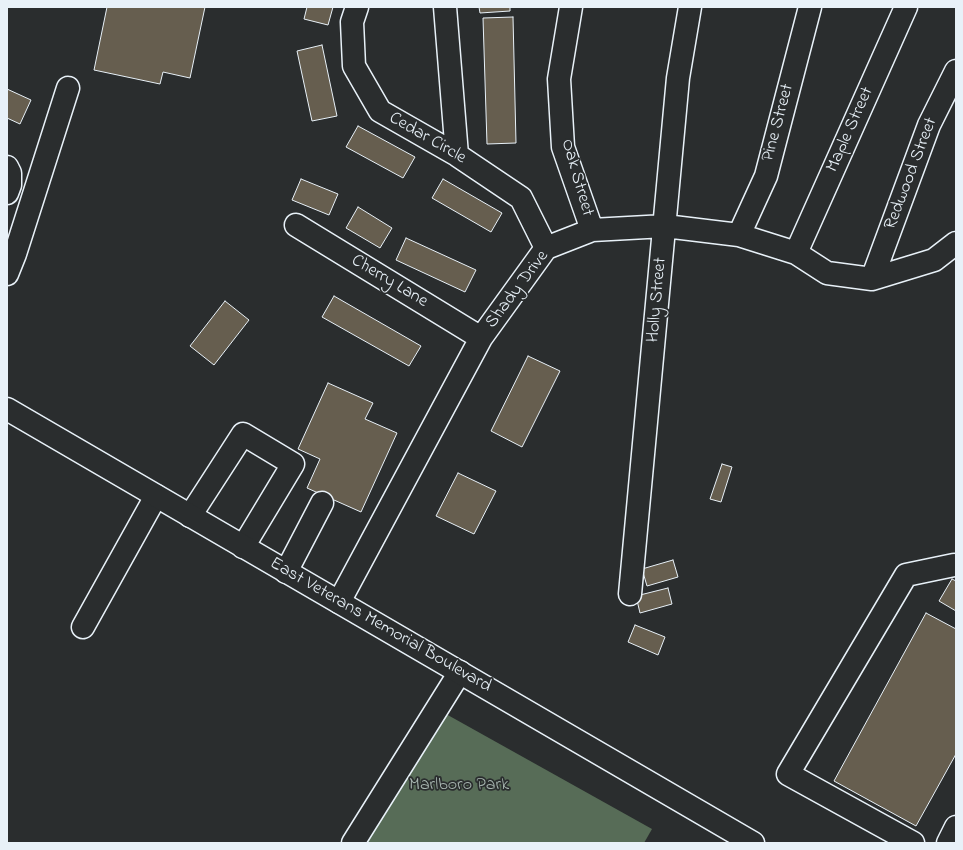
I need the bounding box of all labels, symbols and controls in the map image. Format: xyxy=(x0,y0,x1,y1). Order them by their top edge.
street label: Pine Street xyxy=(758,82,800,164)
street label: Maple Street xyxy=(823,84,879,176)
street label: Cedar Circle xyxy=(385,108,469,170)
street label: Redwood Street xyxy=(881,115,943,233)
street label: Oak Street xyxy=(555,137,597,219)
street label: Shady Drive xyxy=(482,247,554,333)
street label: Cherry Lane xyxy=(347,251,431,313)
street label: Holly Street xyxy=(644,257,672,343)
street label: East Veterans Memorial Boulevard xyxy=(265,554,495,698)
park label: Marlboro Park xyxy=(409,775,509,797)

